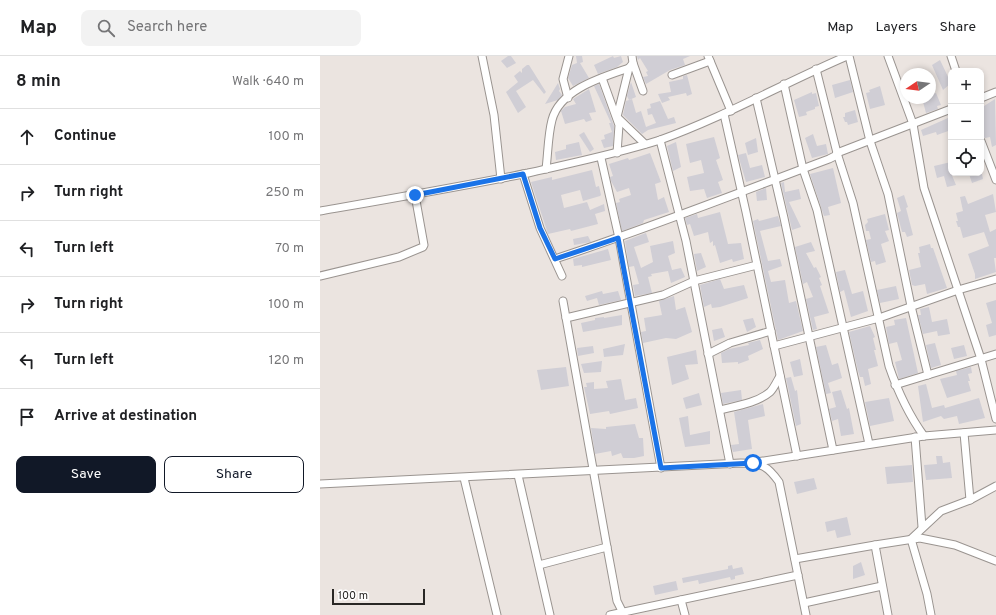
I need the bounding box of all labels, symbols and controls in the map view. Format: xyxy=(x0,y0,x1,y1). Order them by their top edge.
search box xyxy=(81,10,361,46)
text: Map xyxy=(20,16,57,40)
icon: search xyxy=(95,17,117,39)
text: Search here xyxy=(127,18,207,37)
text: Map xyxy=(827,19,853,36)
text: Layers xyxy=(875,19,917,36)
text: Share xyxy=(939,19,976,36)
north arrow xyxy=(900,68,936,104)
map controls xyxy=(948,68,984,176)
button: + xyxy=(948,68,984,104)
text: 8 min xyxy=(16,71,61,93)
text: Walk · 640 m xyxy=(232,74,304,90)
button: − xyxy=(948,104,984,140)
icon: ahead xyxy=(16,126,38,148)
text: Continue xyxy=(54,127,116,146)
text: 100 m xyxy=(268,129,304,145)
button: locate xyxy=(948,140,984,176)
icon: right xyxy=(16,182,38,204)
text: Turn right xyxy=(54,183,123,202)
text: 250 m xyxy=(266,185,304,201)
route end xyxy=(406,186,424,204)
icon: left xyxy=(16,238,38,260)
text: Turn left xyxy=(54,239,114,258)
text: 70 m xyxy=(275,241,304,257)
icon: right xyxy=(16,294,38,316)
text: Turn right xyxy=(54,295,123,314)
text: 100 m xyxy=(268,297,304,313)
icon: left xyxy=(16,350,38,372)
text: Turn left xyxy=(54,351,114,370)
text: 120 m xyxy=(269,353,304,369)
icon: arrive xyxy=(16,406,38,428)
text: Arrive at destination xyxy=(54,407,197,426)
route start xyxy=(744,454,762,472)
button: Save xyxy=(16,456,156,493)
button: Share xyxy=(164,456,304,493)
scale bar xyxy=(332,587,425,606)
text: 100 m xyxy=(338,589,368,603)

